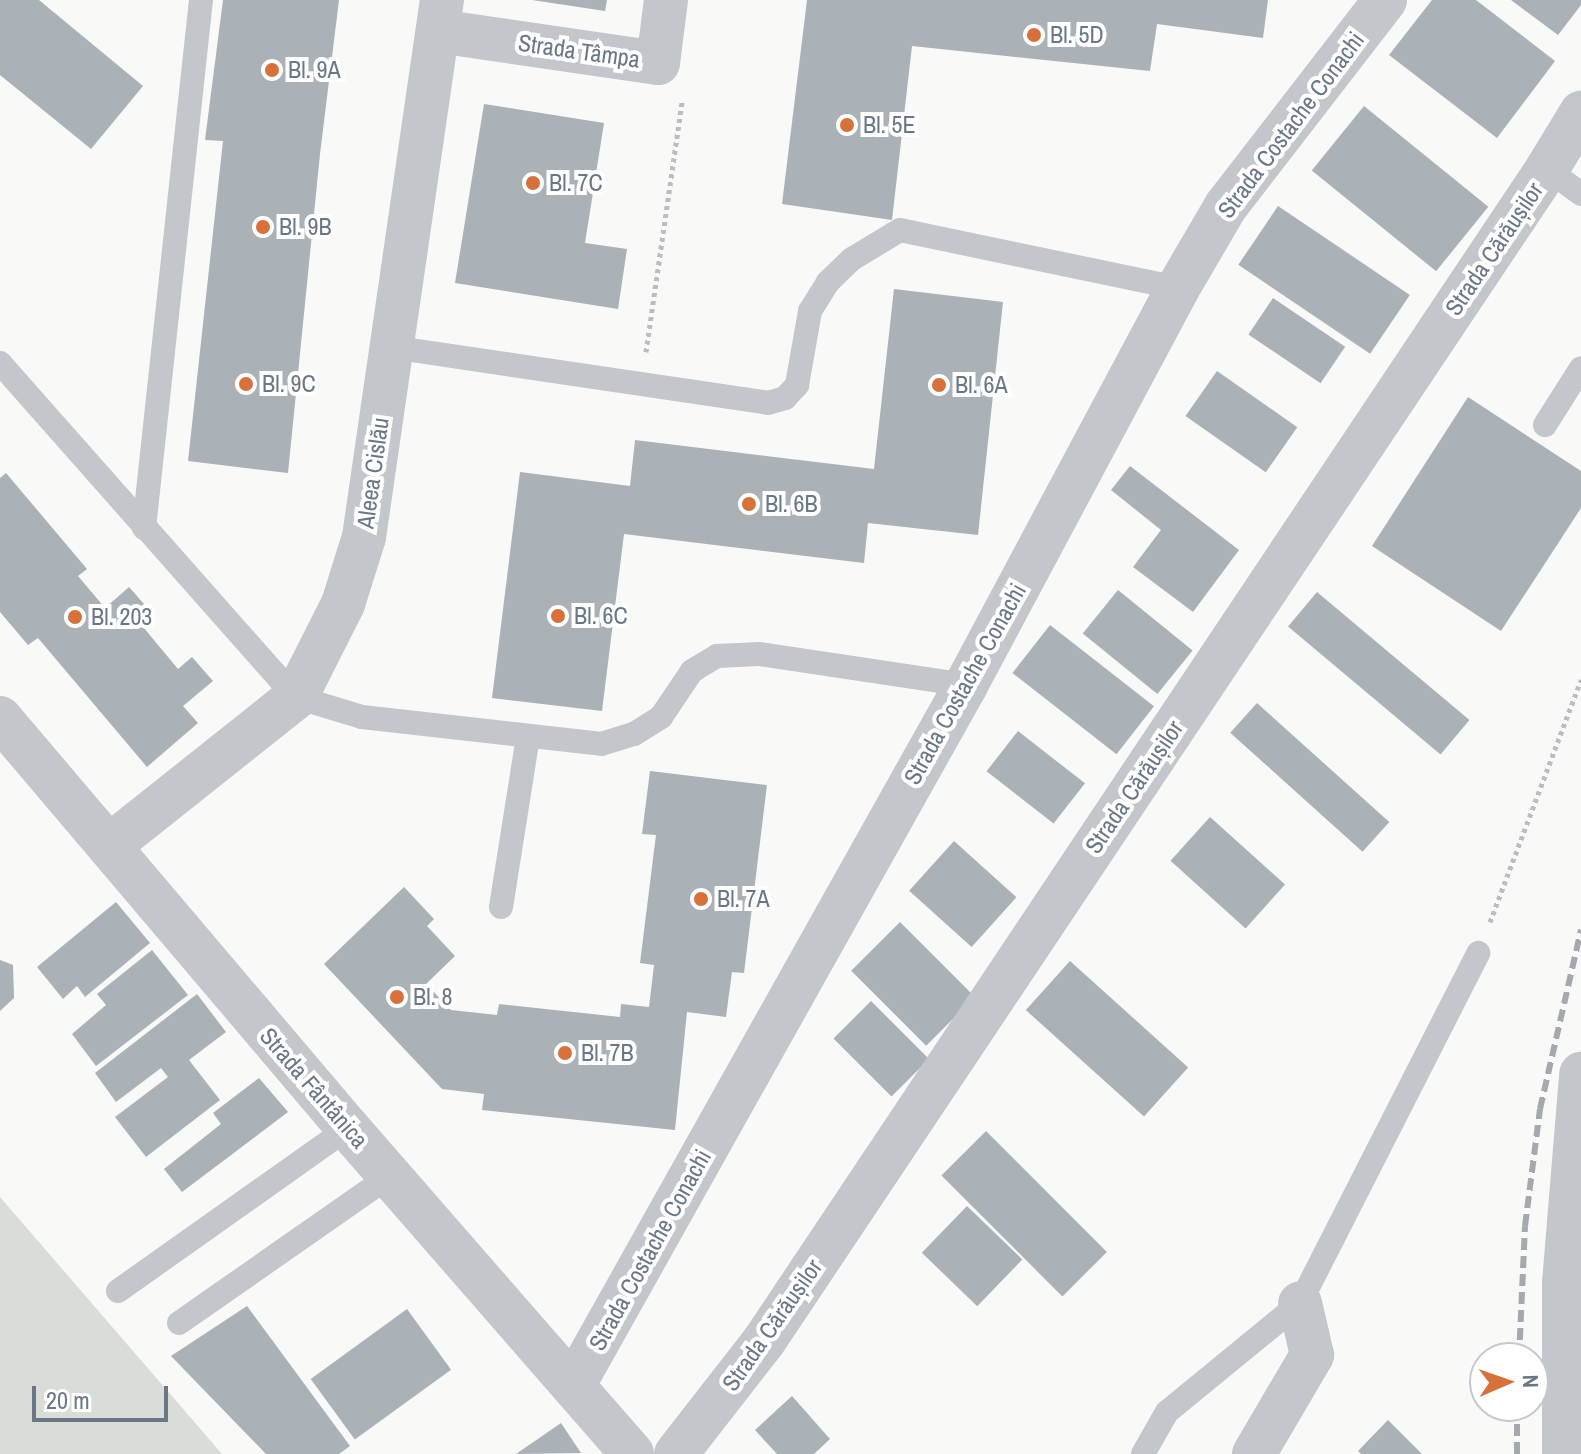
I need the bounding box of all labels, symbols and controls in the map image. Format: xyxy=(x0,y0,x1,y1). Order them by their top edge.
place label: Bl. 5D xyxy=(1050,21,1104,49)
marker: Bl. 5D xyxy=(1025,26,1043,44)
street label: Strada Costache Conachi xyxy=(1212,26,1370,224)
street label: Strada Tâmpa xyxy=(516,28,642,74)
place label: Bl. 9A xyxy=(288,56,341,84)
marker: Bl. 9A xyxy=(263,61,281,79)
place label: Bl. 5E xyxy=(863,111,916,139)
marker: Bl. 5E xyxy=(838,116,856,134)
place label: Bl. 7C xyxy=(549,169,603,197)
marker: Bl. 7C xyxy=(524,174,542,192)
street label: Strada Cărăușilor xyxy=(1439,177,1549,321)
place label: Bl. 9B xyxy=(279,213,332,241)
marker: Bl. 9B xyxy=(254,218,272,236)
place label: Bl. 9C xyxy=(262,370,316,398)
place label: Bl. 6A xyxy=(955,371,1008,399)
marker: Bl. 9C xyxy=(237,375,255,393)
marker: Bl. 6A xyxy=(930,376,948,394)
street label: Aleea Cislău xyxy=(351,416,395,530)
place label: Bl. 6B xyxy=(765,490,818,518)
marker: Bl. 6B xyxy=(740,495,758,513)
street label: Strada Costache Conachi xyxy=(898,578,1032,790)
place label: Bl. 6C xyxy=(574,602,628,630)
place label: Bl. 203 xyxy=(91,603,152,631)
marker: Bl. 6C xyxy=(549,607,567,625)
marker: Bl. 203 xyxy=(66,608,84,626)
street label: Strada Cărăușilor xyxy=(1079,715,1189,859)
place label: Bl. 7A xyxy=(717,885,770,913)
marker: Bl. 7A xyxy=(692,890,710,908)
place label: Bl. 8 xyxy=(413,983,452,1011)
marker: Bl. 8 xyxy=(388,988,406,1006)
street label: Strada Fântânica xyxy=(254,1022,374,1154)
place label: Bl. 7B xyxy=(581,1039,634,1067)
marker: Bl. 7B xyxy=(556,1044,574,1062)
street label: Strada Costache Conachi xyxy=(583,1144,717,1356)
street label: Strada Cărăușilor xyxy=(716,1254,828,1396)
north arrow xyxy=(1469,1342,1549,1422)
scale bar xyxy=(36,1370,172,1420)
text: N xyxy=(1516,1374,1546,1388)
text: 20 m xyxy=(46,1384,90,1416)

